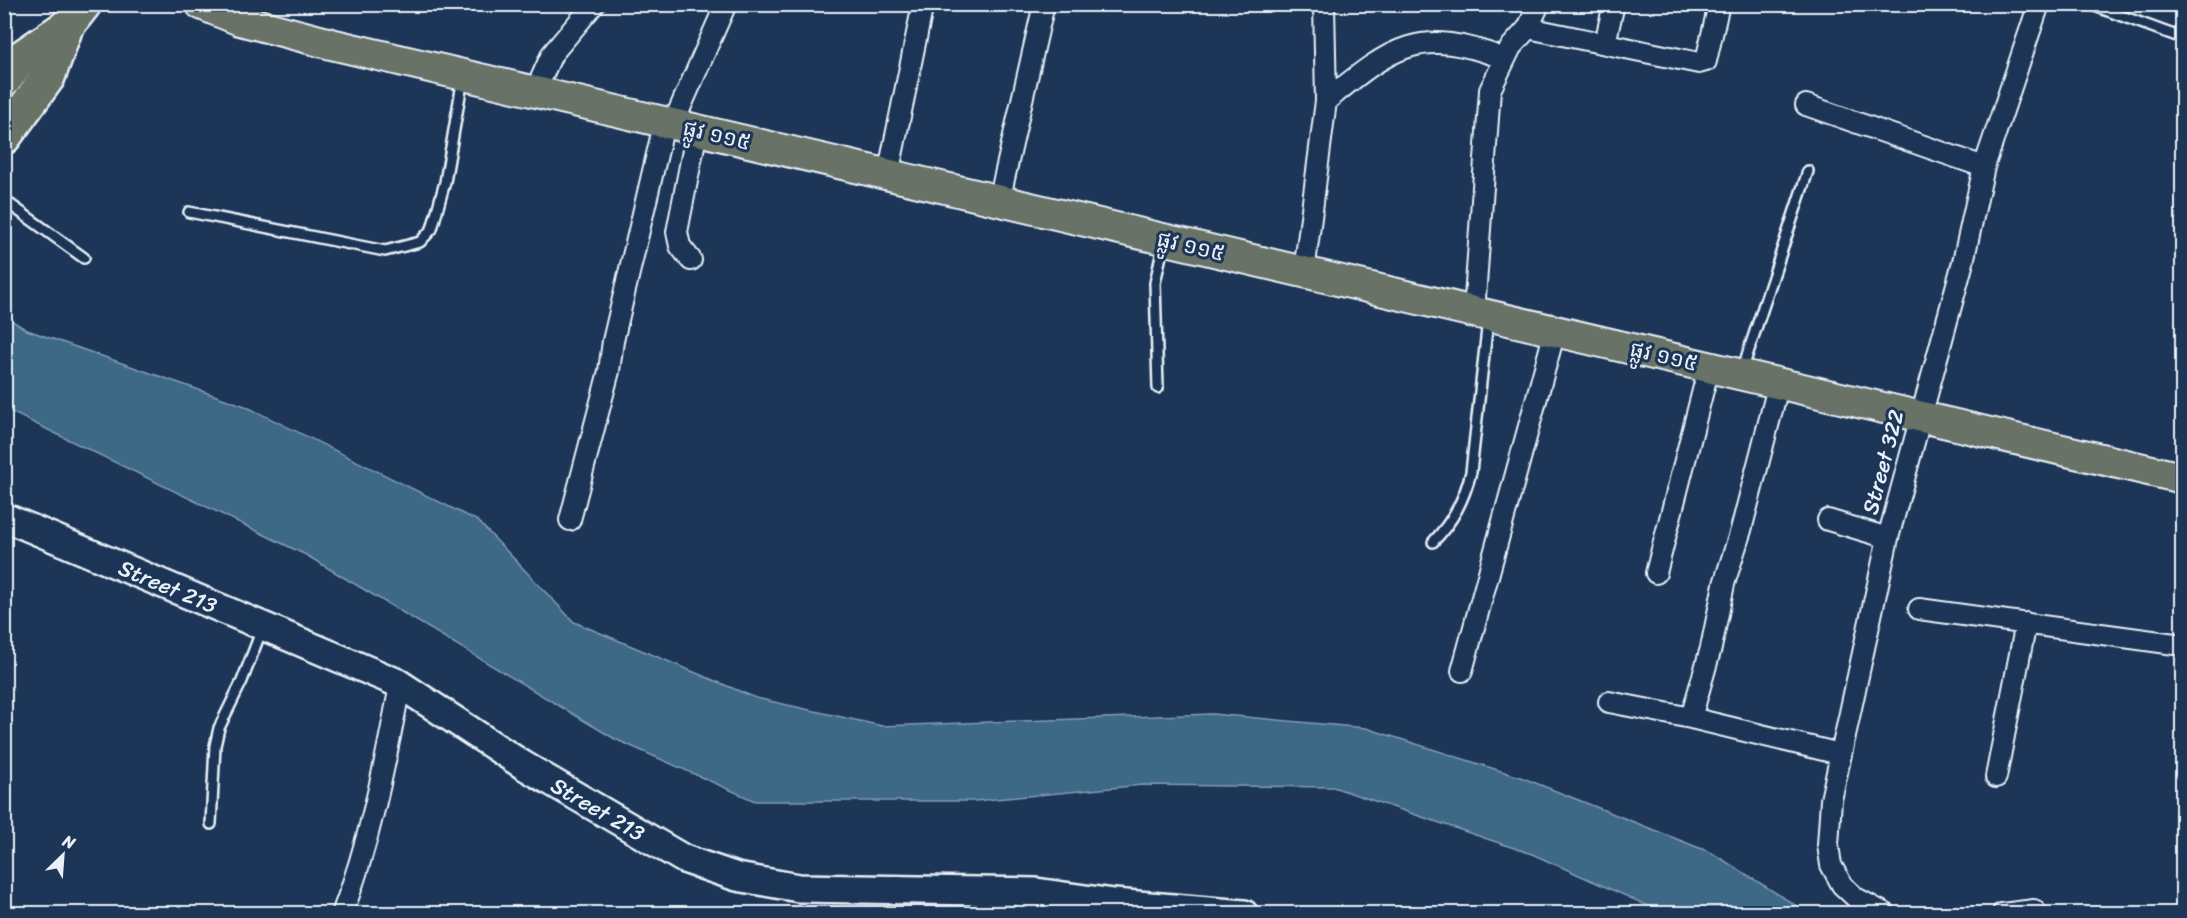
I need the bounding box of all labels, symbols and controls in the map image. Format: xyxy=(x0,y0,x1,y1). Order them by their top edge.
street label: ផ្លូវ ១១៥ xyxy=(679,108,755,162)
street label: ផ្លូវ ១១៥ xyxy=(1153,219,1229,273)
street label: ផ្លូវ ១១៥ xyxy=(1626,329,1702,383)
street label: Street 322 xyxy=(1850,405,1916,519)
street label: Street 213 xyxy=(113,548,224,624)
street label: Street 213 xyxy=(543,766,653,852)
north arrow xyxy=(33,825,93,885)
text: N xyxy=(57,826,81,858)

